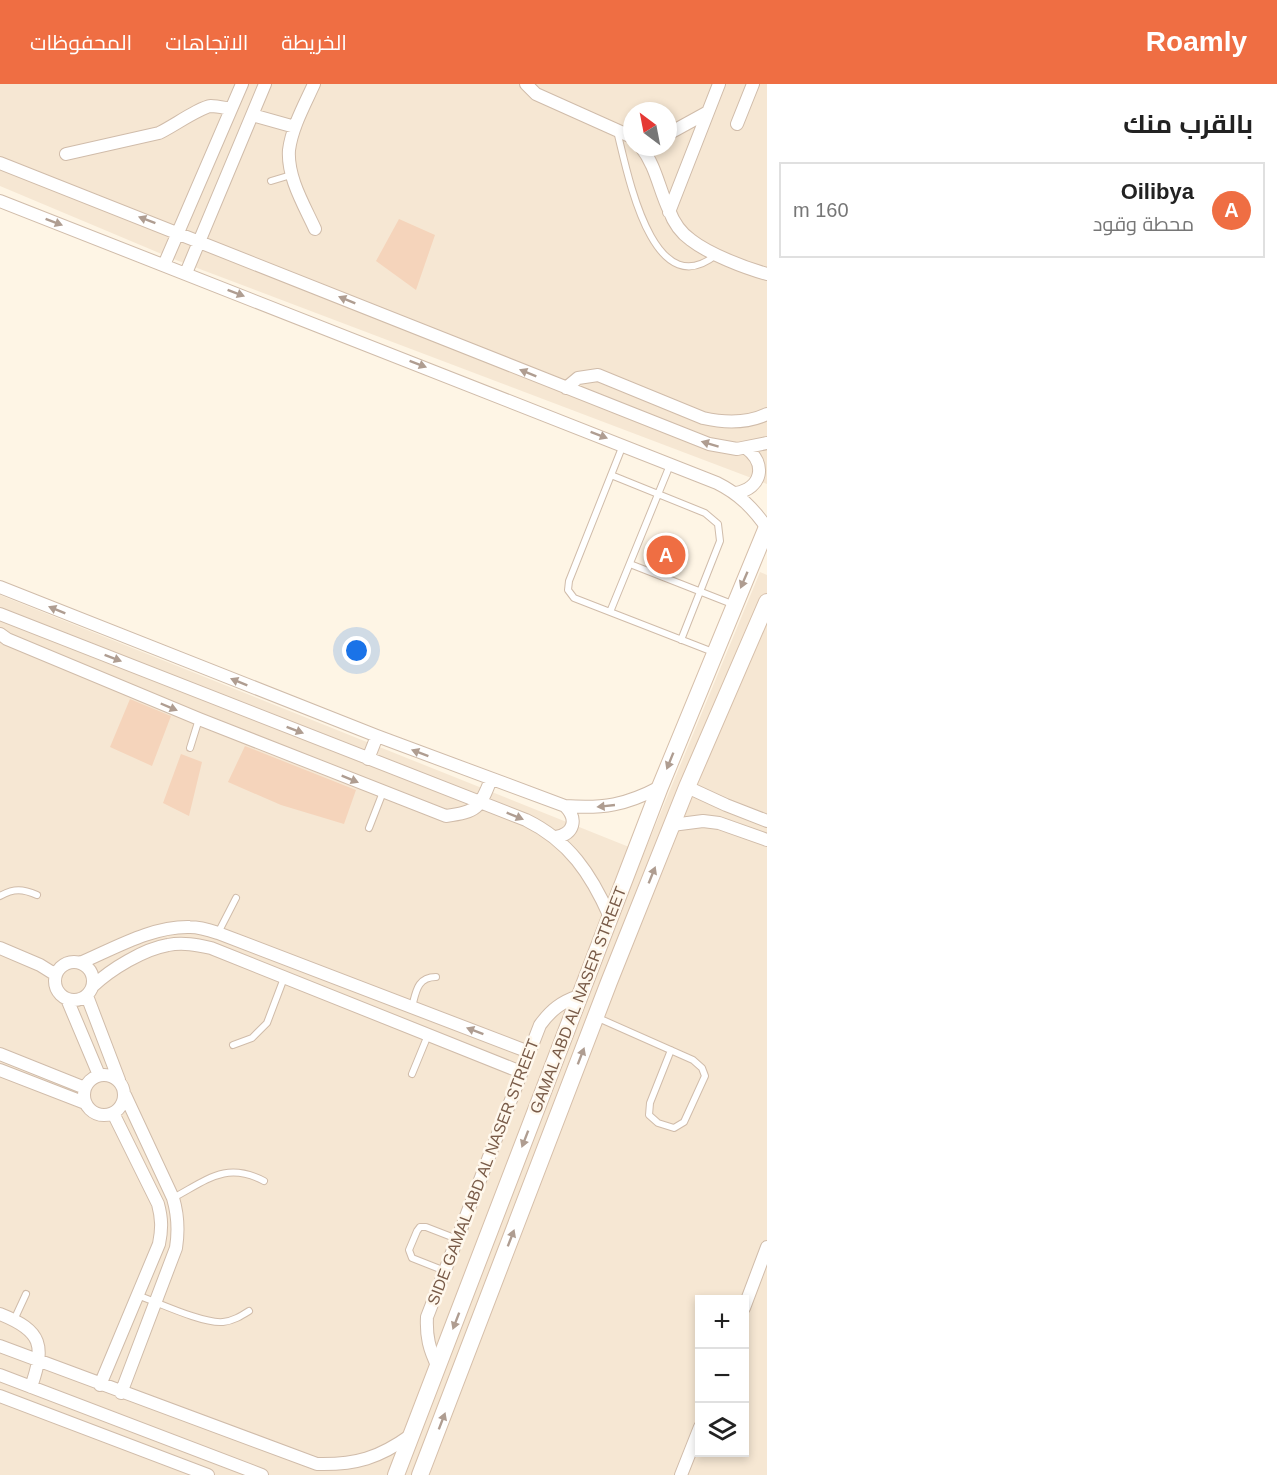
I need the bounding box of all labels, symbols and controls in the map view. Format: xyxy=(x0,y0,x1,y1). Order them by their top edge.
text: Roamly xyxy=(1146,26,1247,57)
text: المحفوظات xyxy=(30,31,132,54)
text: الاتجاهات xyxy=(165,31,248,54)
text: الخريطة xyxy=(281,31,347,54)
north arrow xyxy=(623,102,677,156)
text: بالقرب منك xyxy=(1123,109,1253,139)
text: Oilibya xyxy=(1121,179,1194,204)
text: 160 m xyxy=(793,199,849,221)
text: A xyxy=(1224,199,1239,221)
text: محطة وقود xyxy=(1093,213,1194,235)
one-way arrow xyxy=(137,215,155,225)
one-way arrow xyxy=(46,217,64,227)
one-way arrow xyxy=(227,289,245,298)
one-way arrow xyxy=(338,295,356,305)
one-way arrow xyxy=(409,360,427,369)
one-way arrow xyxy=(519,368,537,378)
one-way arrow xyxy=(591,431,609,441)
one-way arrow xyxy=(701,439,719,448)
pin: A xyxy=(646,532,686,578)
one-way arrow xyxy=(739,572,749,590)
one-way arrow xyxy=(48,605,66,615)
your location xyxy=(342,636,371,665)
one-way arrow xyxy=(104,654,122,664)
one-way arrow xyxy=(230,676,248,686)
one-way arrow xyxy=(161,702,179,712)
one-way arrow xyxy=(286,725,304,735)
one-way arrow xyxy=(411,747,429,757)
one-way arrow xyxy=(665,752,674,770)
one-way arrow xyxy=(342,774,360,784)
one-way arrow xyxy=(596,802,615,811)
one-way arrow xyxy=(507,811,525,821)
one-way arrow xyxy=(648,866,657,884)
street label: GAMAL ABD AL NASER STREET xyxy=(527,884,629,1116)
one-way arrow xyxy=(465,1026,483,1036)
street label: SIDE GAMAL ABD AL NASER STREET xyxy=(424,1036,542,1307)
one-way arrow xyxy=(576,1047,586,1065)
one-way arrow xyxy=(519,1130,529,1148)
one-way arrow xyxy=(507,1229,517,1247)
map controls xyxy=(695,1295,749,1457)
button: + xyxy=(695,1295,749,1349)
one-way arrow xyxy=(450,1312,460,1330)
button: − xyxy=(695,1349,749,1403)
button: layers xyxy=(695,1403,749,1457)
one-way arrow xyxy=(437,1411,447,1429)

